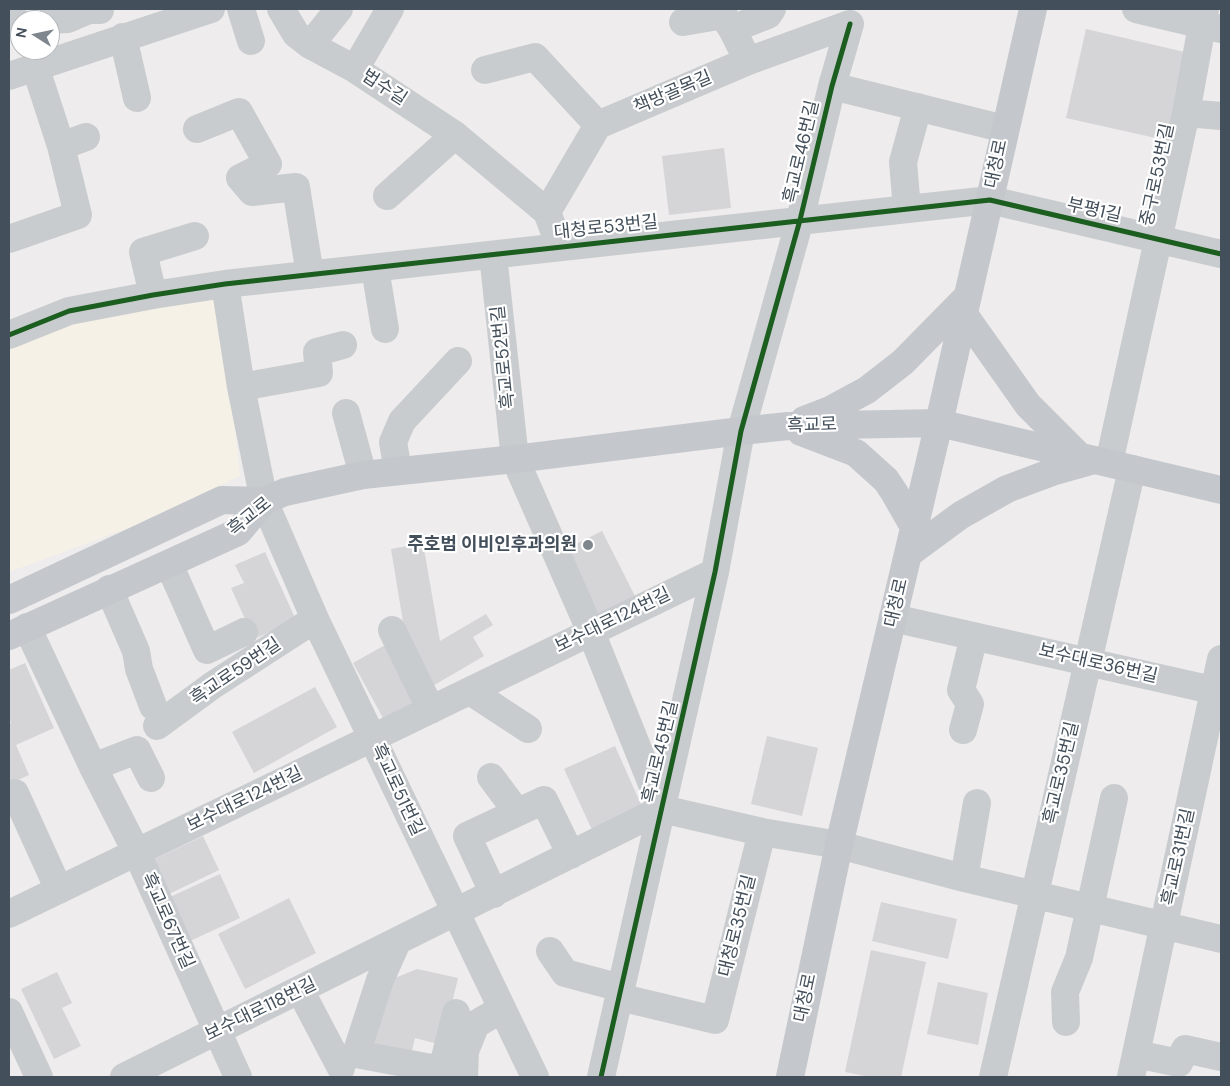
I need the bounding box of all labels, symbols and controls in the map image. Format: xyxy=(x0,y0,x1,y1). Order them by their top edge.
north arrow xyxy=(10,10,60,60)
text: N xyxy=(11,26,31,39)
street label: 법수길 xyxy=(357,65,411,111)
street label: 책방골목길 xyxy=(631,67,715,119)
street label: 흑교로46번길 xyxy=(780,98,824,206)
street label: 중구로53번길 xyxy=(1137,122,1179,228)
street label: 대청로 xyxy=(981,137,1013,191)
street label: 부평1길 xyxy=(1065,194,1123,228)
street label: 대청로53번길 xyxy=(553,212,659,244)
street label: 흑교로52번길 xyxy=(488,304,520,410)
street label: 흑교로 xyxy=(787,414,837,438)
street label: 흑교로 xyxy=(224,493,276,541)
place label: 주호범 이비인후과의원 xyxy=(407,534,577,556)
marker: 주호범 이비인후과의원 xyxy=(581,538,595,552)
street label: 대청로 xyxy=(881,576,913,630)
street label: 보수대로124번길 xyxy=(552,584,674,658)
street label: 흑교로59번길 xyxy=(187,634,285,710)
street label: 보수대로36번길 xyxy=(1036,640,1160,688)
street label: 흑교로45번길 xyxy=(639,699,683,805)
street label: 흑교로35번길 xyxy=(1040,720,1084,826)
street label: 흑교로51번길 xyxy=(366,740,428,840)
street label: 보수대로124번길 xyxy=(184,763,306,837)
street label: 흑교로31번길 xyxy=(1158,806,1200,908)
street label: 흑교로67번길 xyxy=(136,869,198,973)
street label: 대청로35번길 xyxy=(715,873,761,979)
street label: 대청로 xyxy=(790,971,822,1025)
street label: 보수대로118번길 xyxy=(202,974,320,1046)

